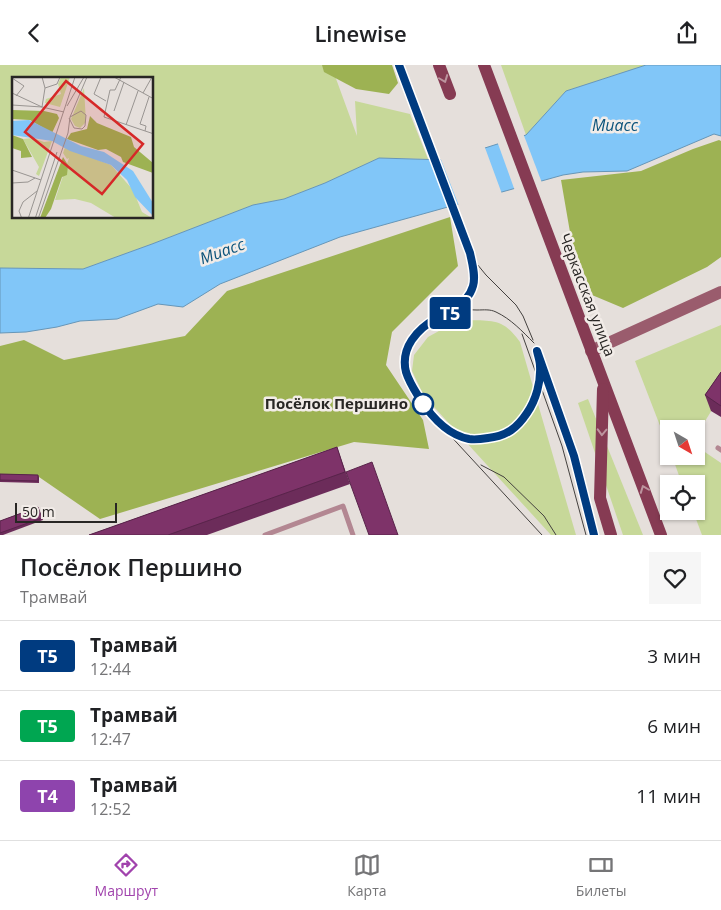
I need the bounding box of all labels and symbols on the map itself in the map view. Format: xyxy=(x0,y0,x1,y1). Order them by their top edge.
one-way arrow xyxy=(438,75,448,83)
inset map xyxy=(12,77,154,219)
water label: Миасс xyxy=(592,114,639,136)
street label: Черкасская улица xyxy=(555,230,621,359)
water label: Миасс xyxy=(197,233,248,269)
line badge: T5 xyxy=(428,297,472,329)
place label: Посёлок Першино xyxy=(265,393,408,413)
marker: Посёлок Першино xyxy=(412,393,434,415)
north arrow xyxy=(660,420,705,465)
one-way arrow xyxy=(597,428,607,436)
one-way arrow xyxy=(640,486,650,494)
scale bar xyxy=(15,500,118,523)

